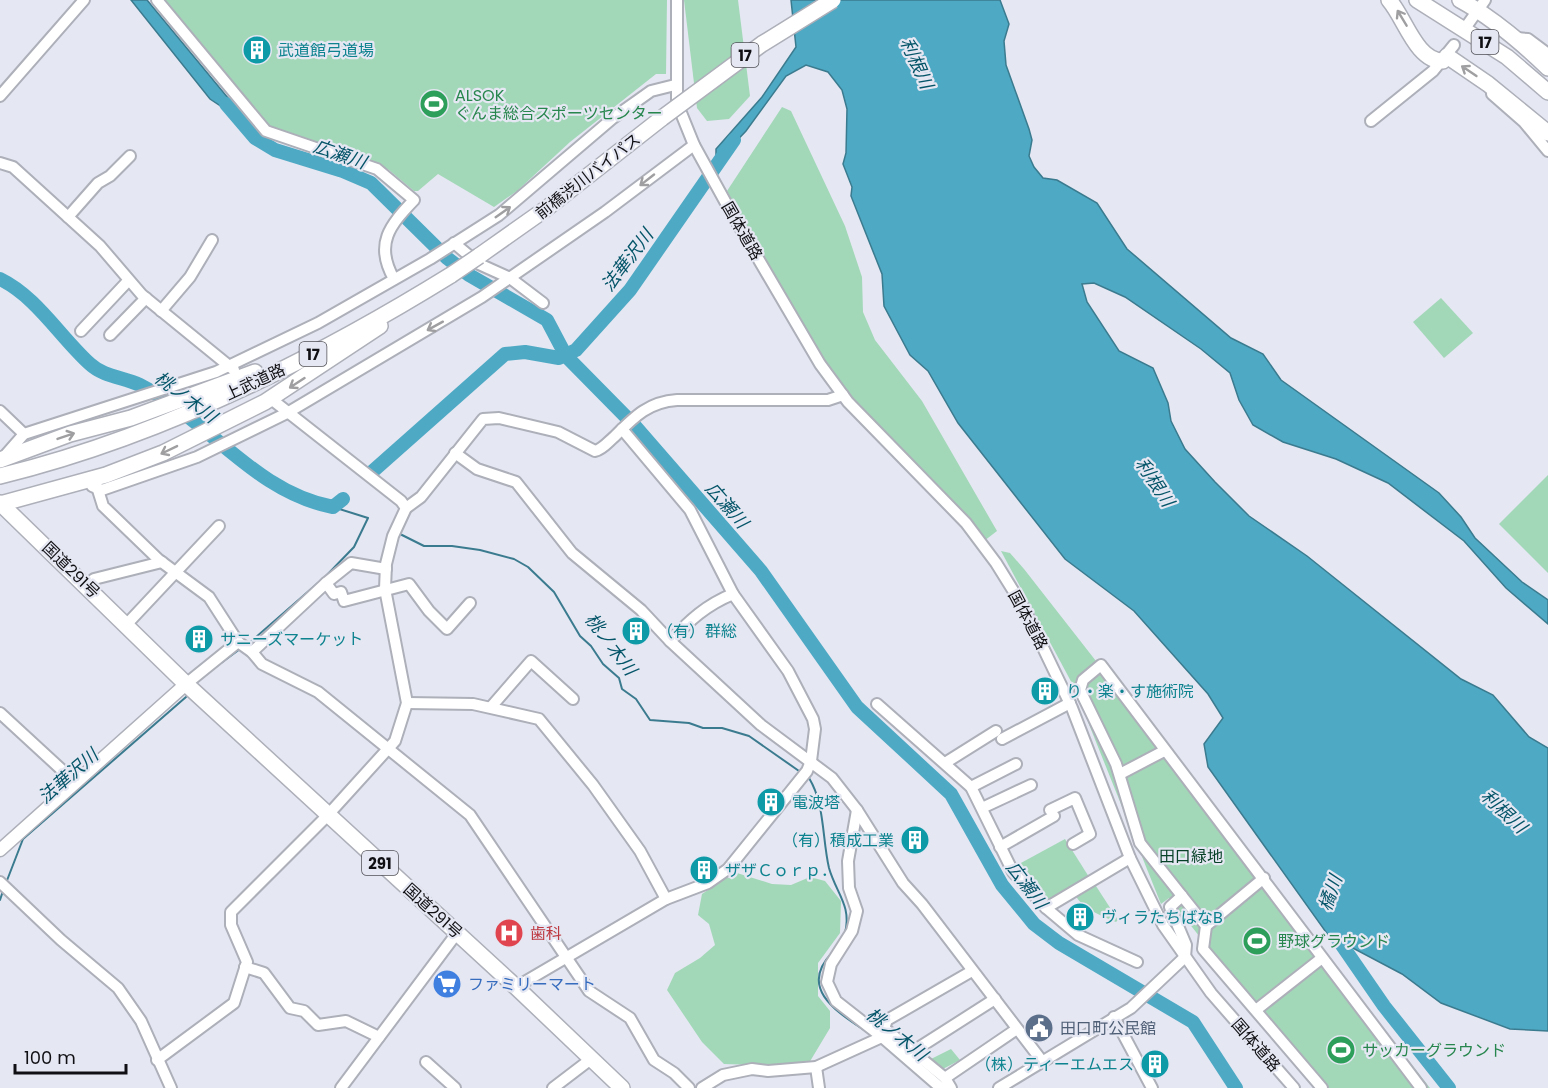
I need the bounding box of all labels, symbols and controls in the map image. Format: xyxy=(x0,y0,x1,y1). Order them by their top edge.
one-way arrow xyxy=(1396,10,1408,27)
road number: 17 xyxy=(1472,30,1498,54)
water label: 利根川 xyxy=(895,33,940,95)
building icon: 武道館弓道場 xyxy=(241,34,273,66)
place label: 武道館弓道場 xyxy=(278,39,374,62)
road number: 17 xyxy=(732,43,758,67)
one-way arrow xyxy=(1461,65,1478,77)
place label: ALSOK ぐんま総合スポーツセンター xyxy=(455,84,663,125)
sports icon: ALSOK ぐんま総合スポーツセンター xyxy=(418,88,450,120)
street label: 前橋渋川バイパス xyxy=(531,128,645,224)
water label: 広瀬川 xyxy=(310,133,371,175)
one-way arrow xyxy=(639,173,655,186)
street label: 国体道路 xyxy=(716,198,768,264)
one-way arrow xyxy=(494,206,510,218)
water label: 法華沢川 xyxy=(595,222,660,296)
one-way arrow xyxy=(426,321,444,332)
road number: 17 xyxy=(300,342,326,366)
street label: 上武道路 xyxy=(221,358,289,406)
water label: 桃ノ木川 xyxy=(150,365,224,430)
one-way arrow xyxy=(289,377,306,389)
one-way arrow xyxy=(56,429,75,440)
one-way arrow xyxy=(160,444,178,456)
water label: 利根川 xyxy=(1130,453,1181,513)
water label: 広瀬川 xyxy=(700,476,755,535)
street label: 国道291号 xyxy=(37,537,105,603)
street label: 国体道路 xyxy=(1003,586,1053,654)
water label: 桃ノ木川 xyxy=(579,608,644,682)
building icon: （有）群総 xyxy=(620,615,652,647)
place label: （有）群総 xyxy=(657,620,737,643)
building icon: サニーズマーケット xyxy=(183,623,215,655)
place label: サニーズマーケット xyxy=(220,628,363,651)
building icon: り・楽・す施術院 xyxy=(1029,675,1061,707)
place label: り・楽・す施術院 xyxy=(1066,680,1194,703)
water label: 法華沢川 xyxy=(33,742,105,809)
water label: 利根川 xyxy=(1476,783,1534,840)
building icon: 電波塔 xyxy=(755,786,787,818)
place label: 電波塔 xyxy=(792,791,840,814)
building icon: （有）積成工業 xyxy=(899,824,931,856)
place label: （有）積成工業 xyxy=(782,829,894,852)
park label: 田口緑地 xyxy=(1159,845,1223,868)
road number: 291 xyxy=(362,851,398,875)
building icon: ザザＣｏｒｐ． xyxy=(688,854,720,886)
water label: 広瀬川 xyxy=(1001,856,1054,916)
place label: ザザＣｏｒｐ． xyxy=(725,859,837,882)
water label: 橘川 xyxy=(1312,870,1348,914)
street label: 国道291号 xyxy=(398,878,468,944)
building icon: ヴィラたちばなB xyxy=(1064,901,1096,933)
place label: ヴィラたちばなB xyxy=(1101,906,1223,929)
hospital icon: 歯科 xyxy=(493,917,525,949)
place label: 歯科 xyxy=(530,922,562,945)
sports icon: 野球グラウンド xyxy=(1241,925,1273,957)
place label: 野球グラウンド xyxy=(1278,930,1390,953)
supermarket icon: ファミリーマート xyxy=(431,968,463,1000)
place label: ファミリーマート xyxy=(468,973,596,996)
water label: 桃ノ木川 xyxy=(861,1002,934,1068)
public building icon: 田口町公民館 xyxy=(1023,1012,1055,1044)
street label: 国体道路 xyxy=(1226,1013,1286,1077)
place label: 田口町公民館 xyxy=(1060,1017,1156,1040)
sports icon: サッカーグラウンド xyxy=(1325,1034,1357,1066)
scale bar xyxy=(15,1037,126,1075)
place label: サッカーグラウンド xyxy=(1362,1039,1506,1062)
text: 100 m xyxy=(24,1045,76,1070)
building icon: （株）ティーエムエス xyxy=(1139,1048,1171,1080)
place label: （株）ティーエムエス xyxy=(975,1053,1134,1076)

